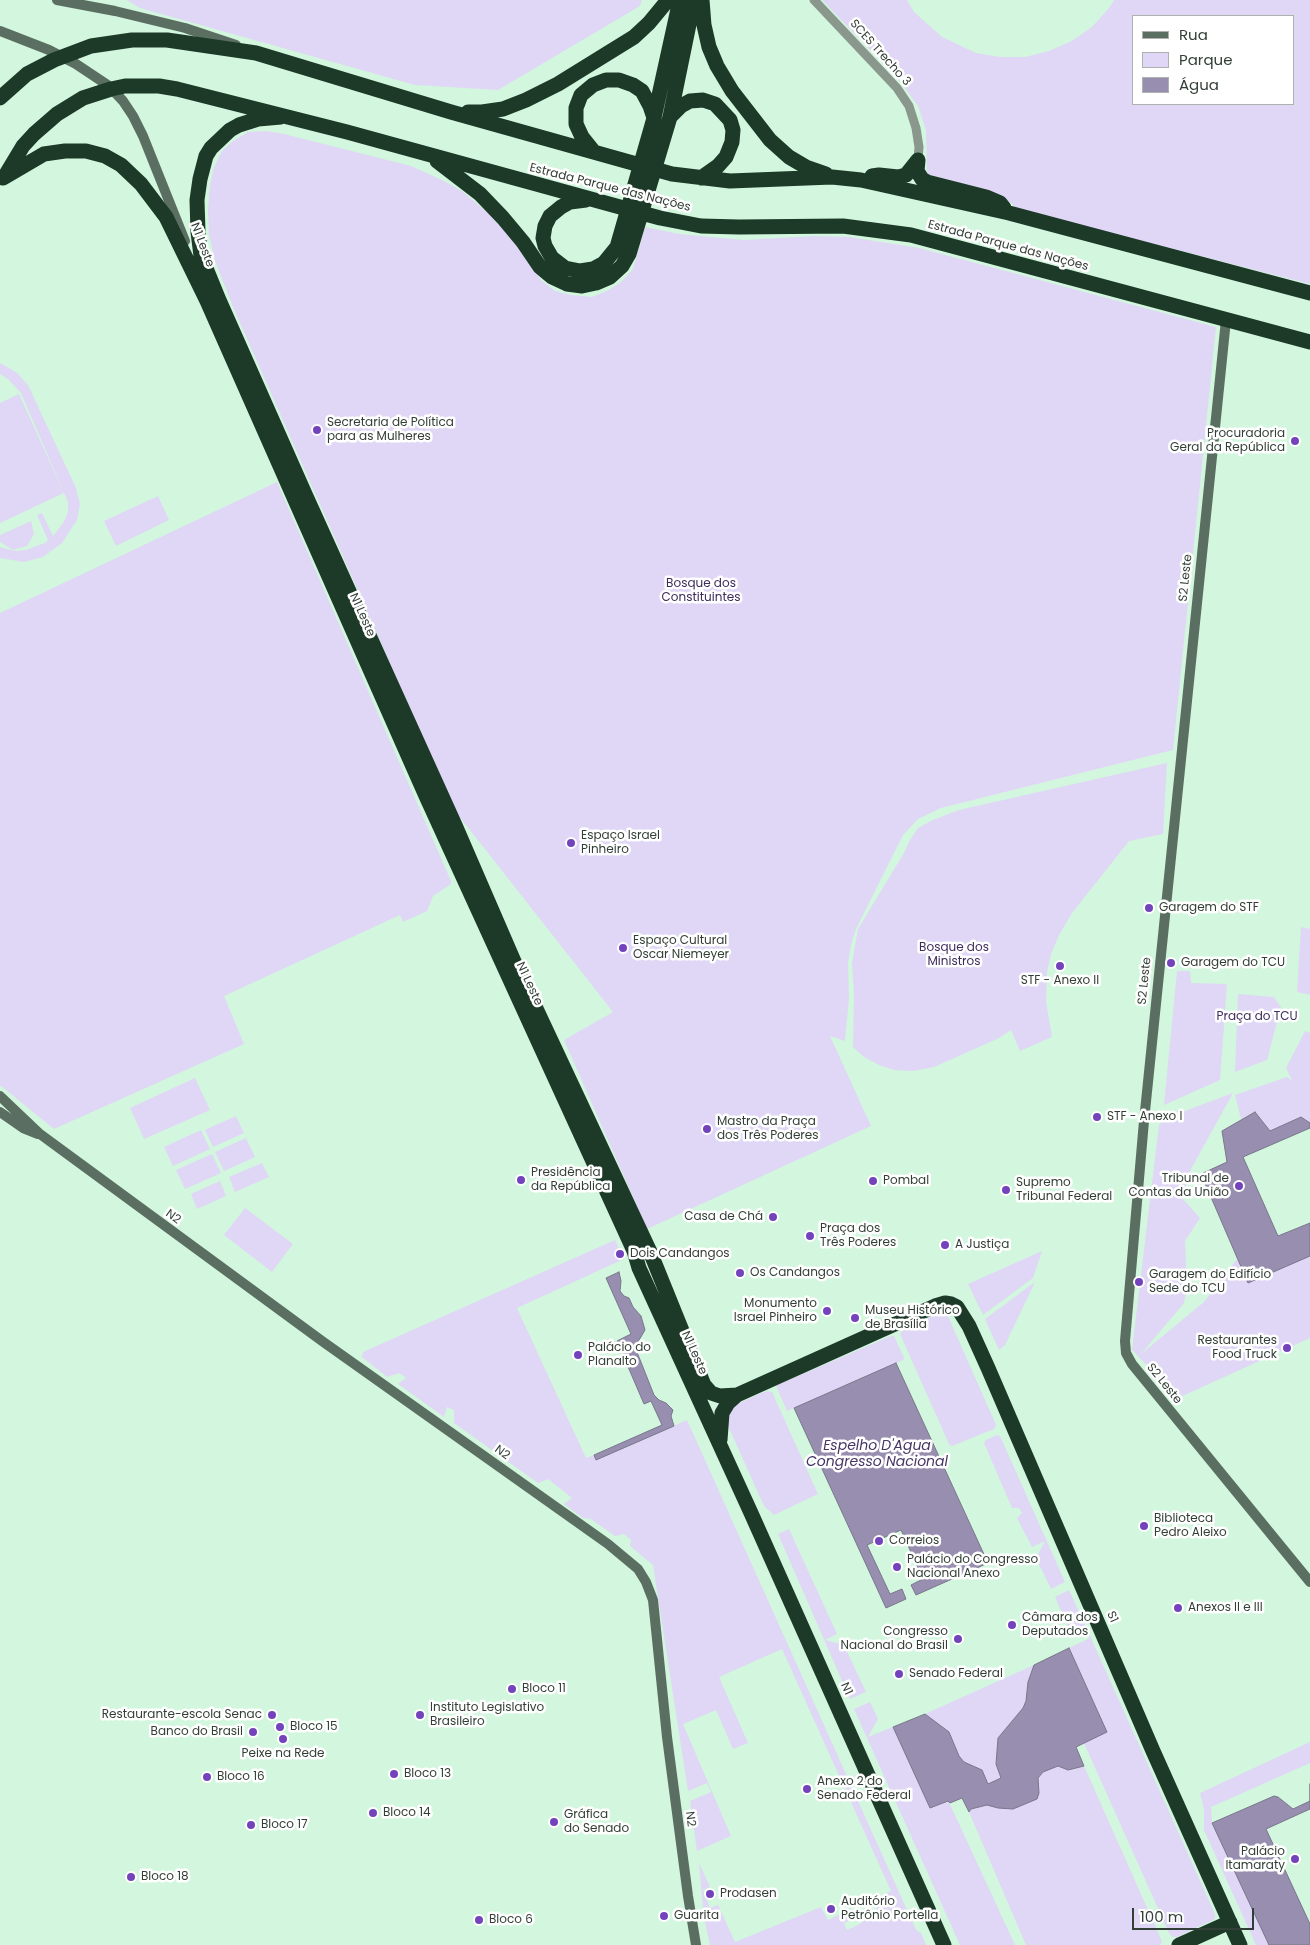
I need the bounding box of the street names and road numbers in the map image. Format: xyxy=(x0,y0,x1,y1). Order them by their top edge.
street label: SCES Trecho 3 xyxy=(847,17,913,89)
street label: Estrada Parque das Nações xyxy=(528,161,692,215)
street label: Estrada Parque das Nações xyxy=(926,218,1090,274)
street label: N1 Leste xyxy=(187,221,217,269)
street label: S2 Leste xyxy=(1176,553,1196,603)
street label: N1 Leste xyxy=(346,591,378,639)
street label: S2 Leste xyxy=(1135,956,1155,1006)
street label: N1 Leste xyxy=(513,960,545,1008)
street label: N2 xyxy=(163,1207,183,1227)
street label: N1 Leste xyxy=(678,1329,710,1377)
street label: S2 Leste xyxy=(1143,1361,1185,1407)
street label: N2 xyxy=(492,1443,512,1463)
street label: S1 xyxy=(1103,1609,1121,1625)
street label: N1 xyxy=(837,1680,855,1698)
street label: N2 xyxy=(682,1811,698,1827)

